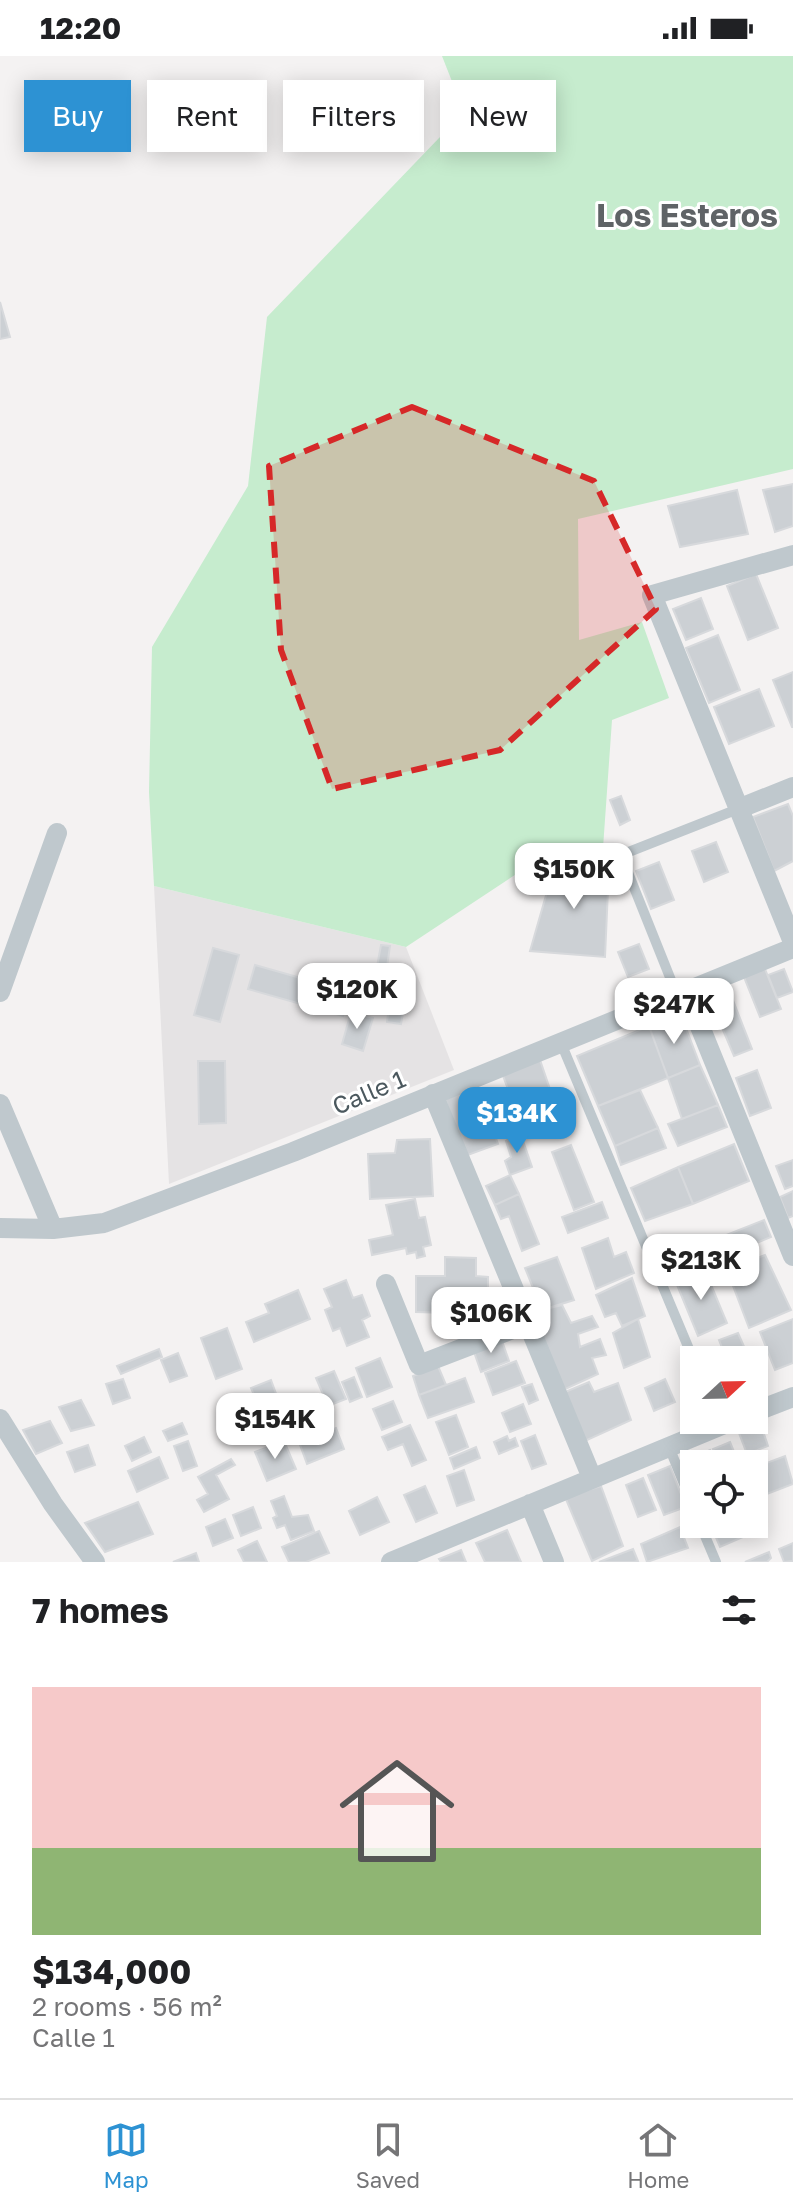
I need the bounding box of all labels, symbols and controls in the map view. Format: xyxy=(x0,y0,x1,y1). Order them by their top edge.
text: 12:20 xyxy=(40,10,121,46)
chip: Buy xyxy=(24,80,131,152)
chip: Rent xyxy=(147,80,267,152)
chip: Filters xyxy=(283,80,424,152)
chip: New xyxy=(440,80,556,152)
district label: Los Esteros xyxy=(596,196,778,234)
pin: $150K xyxy=(518,843,630,911)
text: $150K xyxy=(533,853,615,884)
pin: $120K xyxy=(301,963,413,1031)
text: $120K xyxy=(316,973,398,1004)
pin: $247K xyxy=(618,978,730,1046)
text: $247K xyxy=(633,988,715,1019)
street label: Calle 1 xyxy=(328,1063,409,1120)
pin: $134K xyxy=(461,1087,573,1155)
text: $134K xyxy=(476,1097,558,1128)
pin: $213K xyxy=(645,1234,757,1302)
text: $213K xyxy=(660,1244,742,1275)
pin: $106K xyxy=(435,1287,547,1355)
text: $106K xyxy=(449,1297,533,1328)
north arrow xyxy=(680,1346,768,1434)
map controls xyxy=(680,1346,768,1538)
pin: $154K xyxy=(219,1393,331,1461)
text: $154K xyxy=(234,1403,316,1434)
button: locate xyxy=(680,1450,768,1538)
icon: filters xyxy=(717,1588,761,1632)
text: 7 homes xyxy=(32,1590,169,1630)
icon: home xyxy=(325,1739,469,1883)
text: $134,000 xyxy=(32,1951,191,1991)
text: 2 rooms · 56 m² xyxy=(32,1991,222,2022)
text: Calle 1 xyxy=(32,2022,115,2053)
tab: Map xyxy=(104,2118,149,2193)
tab: Saved xyxy=(356,2118,420,2193)
tab: Home xyxy=(627,2118,689,2193)

